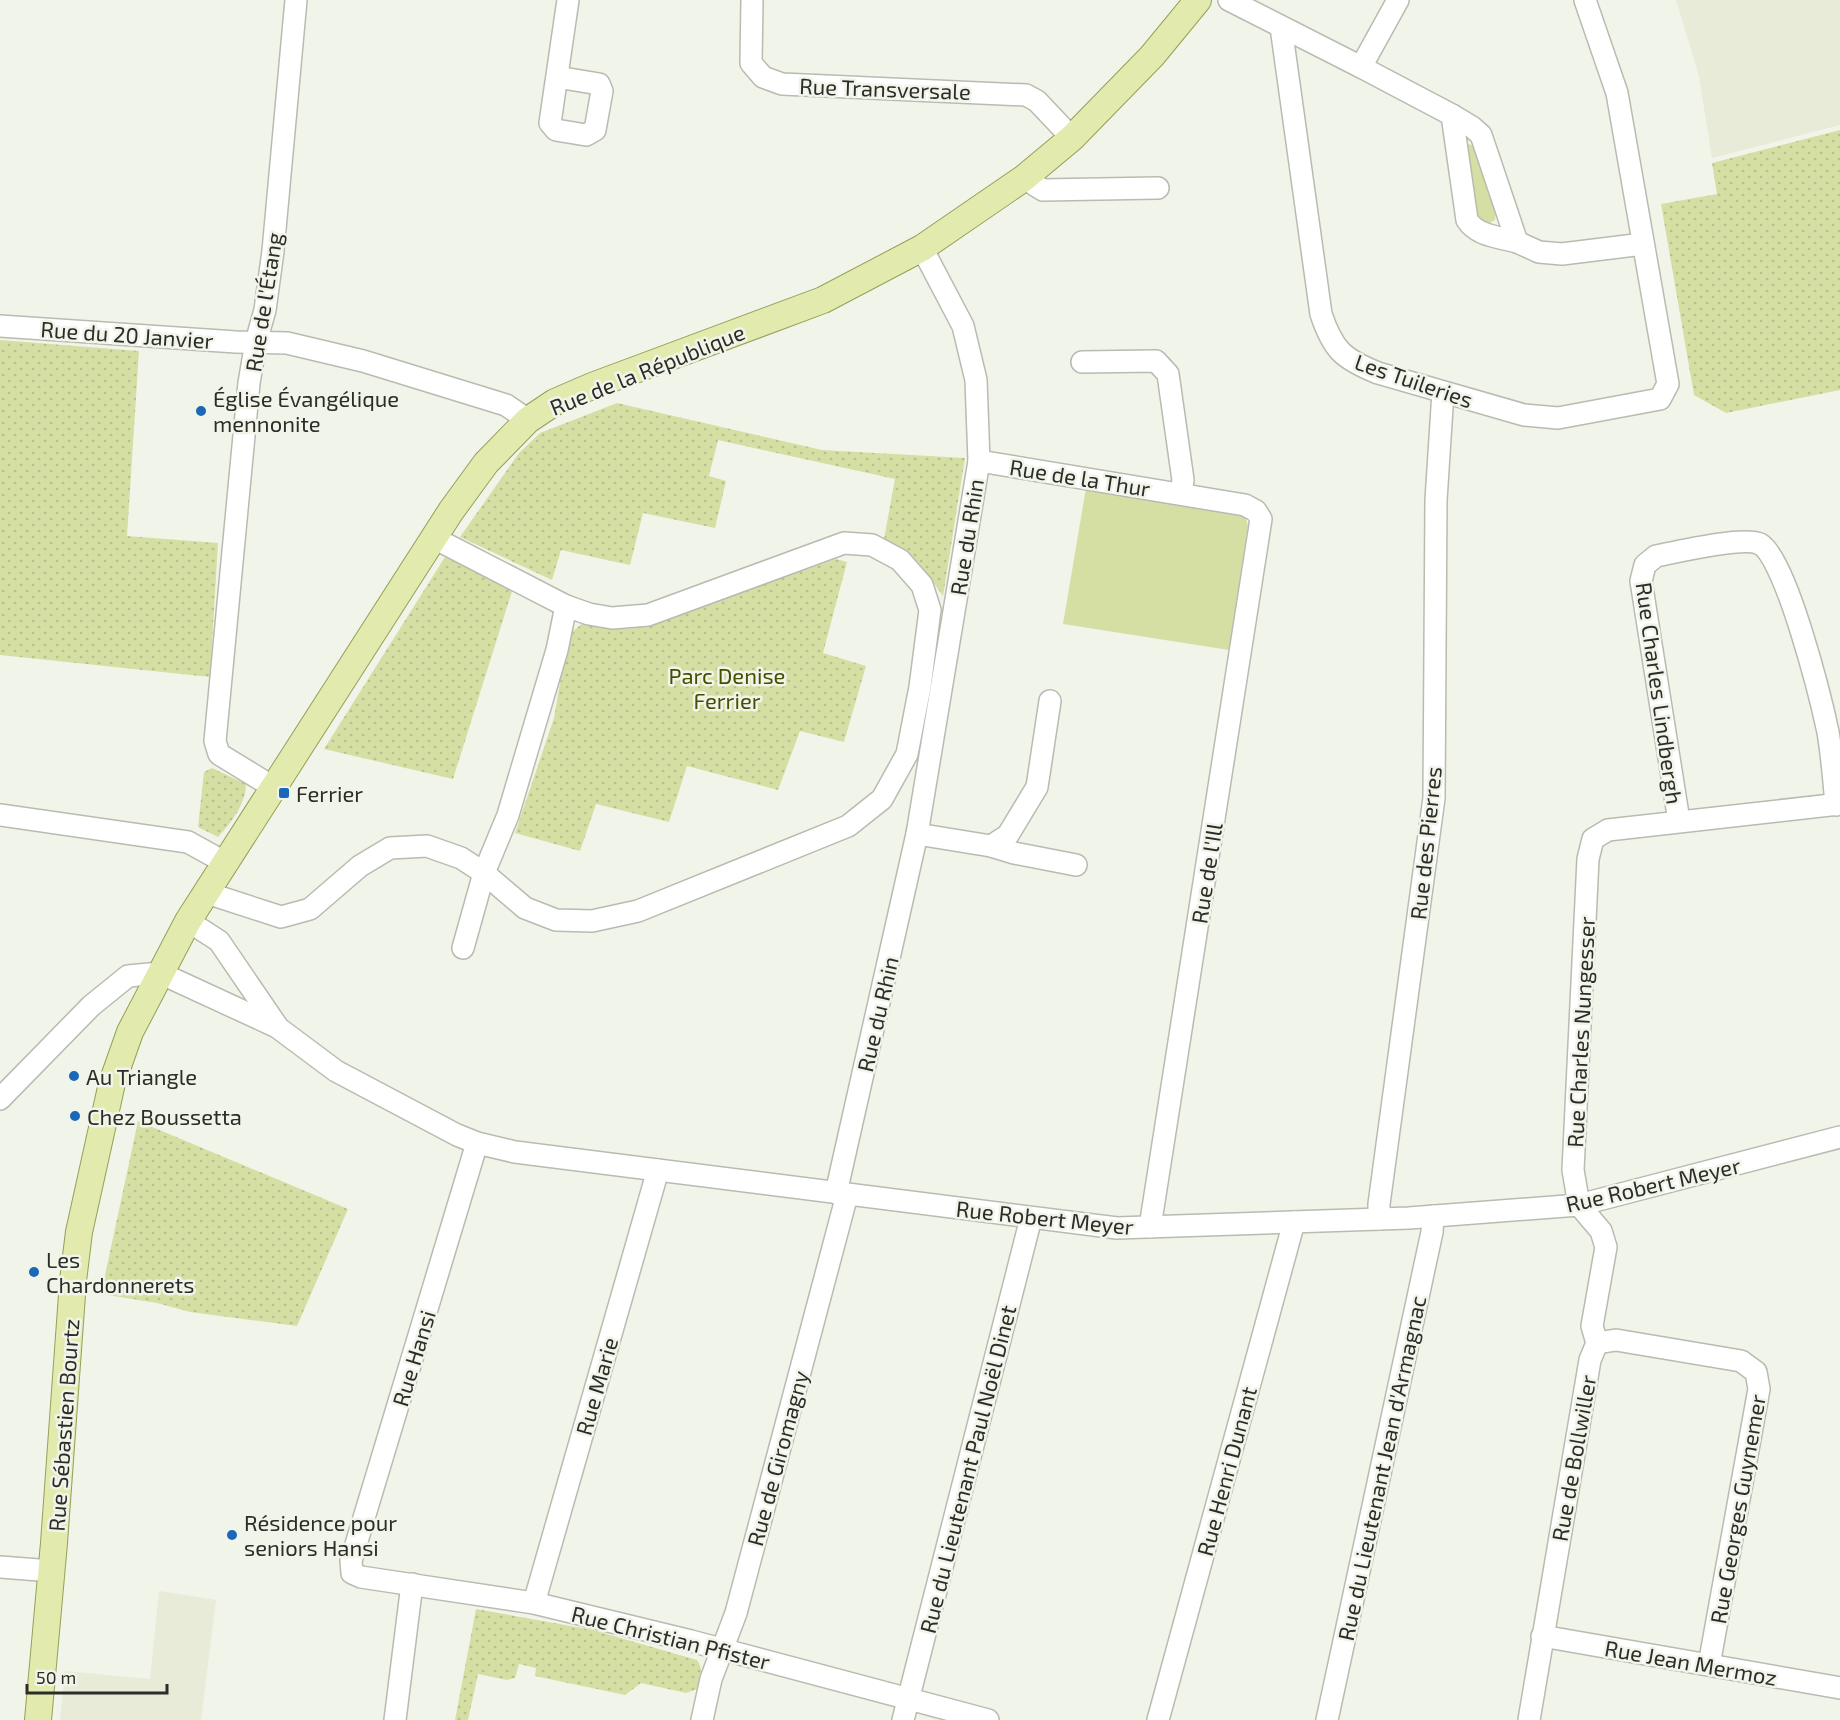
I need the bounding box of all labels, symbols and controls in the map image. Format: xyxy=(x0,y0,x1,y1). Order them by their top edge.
street label: Rue Transversale xyxy=(799,72,971,104)
street label: Rue de l'Étang xyxy=(239,230,287,374)
street label: Rue du 20 Janvier xyxy=(40,315,214,353)
street label: Rue de la République xyxy=(546,318,748,420)
street label: Les Tuileries xyxy=(1352,348,1476,412)
place label: Église Évangélique mennonite xyxy=(213,385,399,436)
marker: Église Évangélique mennonite xyxy=(194,404,208,418)
street label: Rue de la Thur xyxy=(1008,453,1152,501)
street label: Rue du Rhin xyxy=(944,477,988,597)
street label: Rue Charles Lindbergh xyxy=(1632,580,1688,806)
park label: Parc Denise Ferrier xyxy=(669,662,785,713)
street label: Rue des Pierres xyxy=(1404,765,1446,921)
place label: Ferrier xyxy=(296,780,363,806)
marker: Ferrier xyxy=(277,786,291,800)
street label: Rue de l'Ill xyxy=(1185,820,1227,925)
street label: Rue Charles Nungesser xyxy=(1561,916,1599,1148)
street label: Rue du Rhin xyxy=(851,954,903,1074)
place label: Au Triangle xyxy=(86,1063,197,1089)
marker: Au Triangle xyxy=(67,1069,81,1083)
place label: Chez Boussetta xyxy=(87,1103,242,1129)
marker: Chez Boussetta xyxy=(68,1109,82,1123)
street label: Rue Robert Meyer xyxy=(1563,1151,1743,1217)
street label: Rue Robert Meyer xyxy=(955,1195,1135,1239)
place label: Les Chardonnerets xyxy=(46,1246,194,1297)
marker: Les Chardonnerets xyxy=(27,1265,41,1279)
street label: Rue du Lieutenant Jean d'Armagnac xyxy=(1332,1293,1430,1643)
street label: Rue du Lieutenant Paul Noël Dinet xyxy=(914,1302,1020,1636)
street label: Rue Hansi xyxy=(386,1307,440,1409)
street label: Rue Sébastien Bourtz xyxy=(43,1318,83,1532)
street label: Rue Marie xyxy=(570,1334,622,1438)
street label: Rue de Giromagny xyxy=(741,1367,813,1549)
street label: Rue de Bollwiller xyxy=(1546,1373,1600,1543)
street label: Rue Henri Dunant xyxy=(1191,1383,1261,1559)
street label: Rue Georges Guynemer xyxy=(1704,1392,1770,1626)
place label: Résidence pour seniors Hansi xyxy=(244,1509,397,1560)
marker: Résidence pour seniors Hansi xyxy=(225,1528,239,1542)
street label: Rue Christian Pfister xyxy=(569,1600,773,1674)
street label: Rue Jean Mermoz xyxy=(1603,1634,1779,1690)
scale bar xyxy=(27,1657,166,1695)
text: 50 m xyxy=(36,1666,76,1688)

